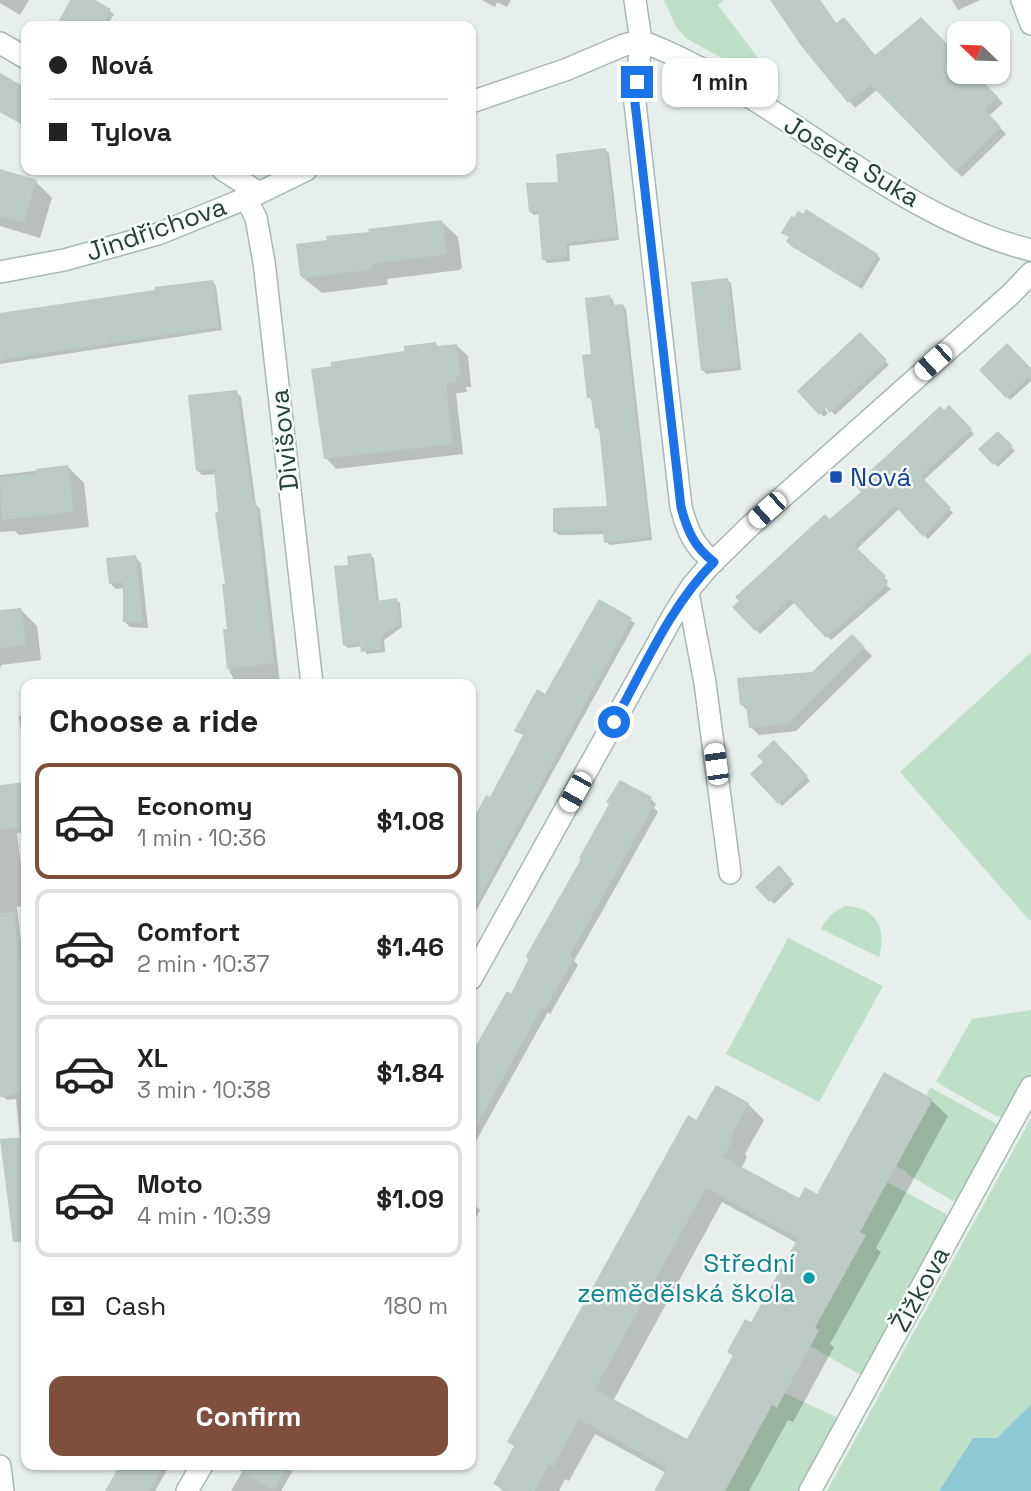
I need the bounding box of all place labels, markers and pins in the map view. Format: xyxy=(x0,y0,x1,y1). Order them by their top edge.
place label: Nová xyxy=(850,460,911,494)
marker: Nová xyxy=(828,469,844,485)
place label: Střední zemědělská škola xyxy=(577,1246,796,1310)
marker: Střední zemědělská škola xyxy=(801,1270,817,1286)

